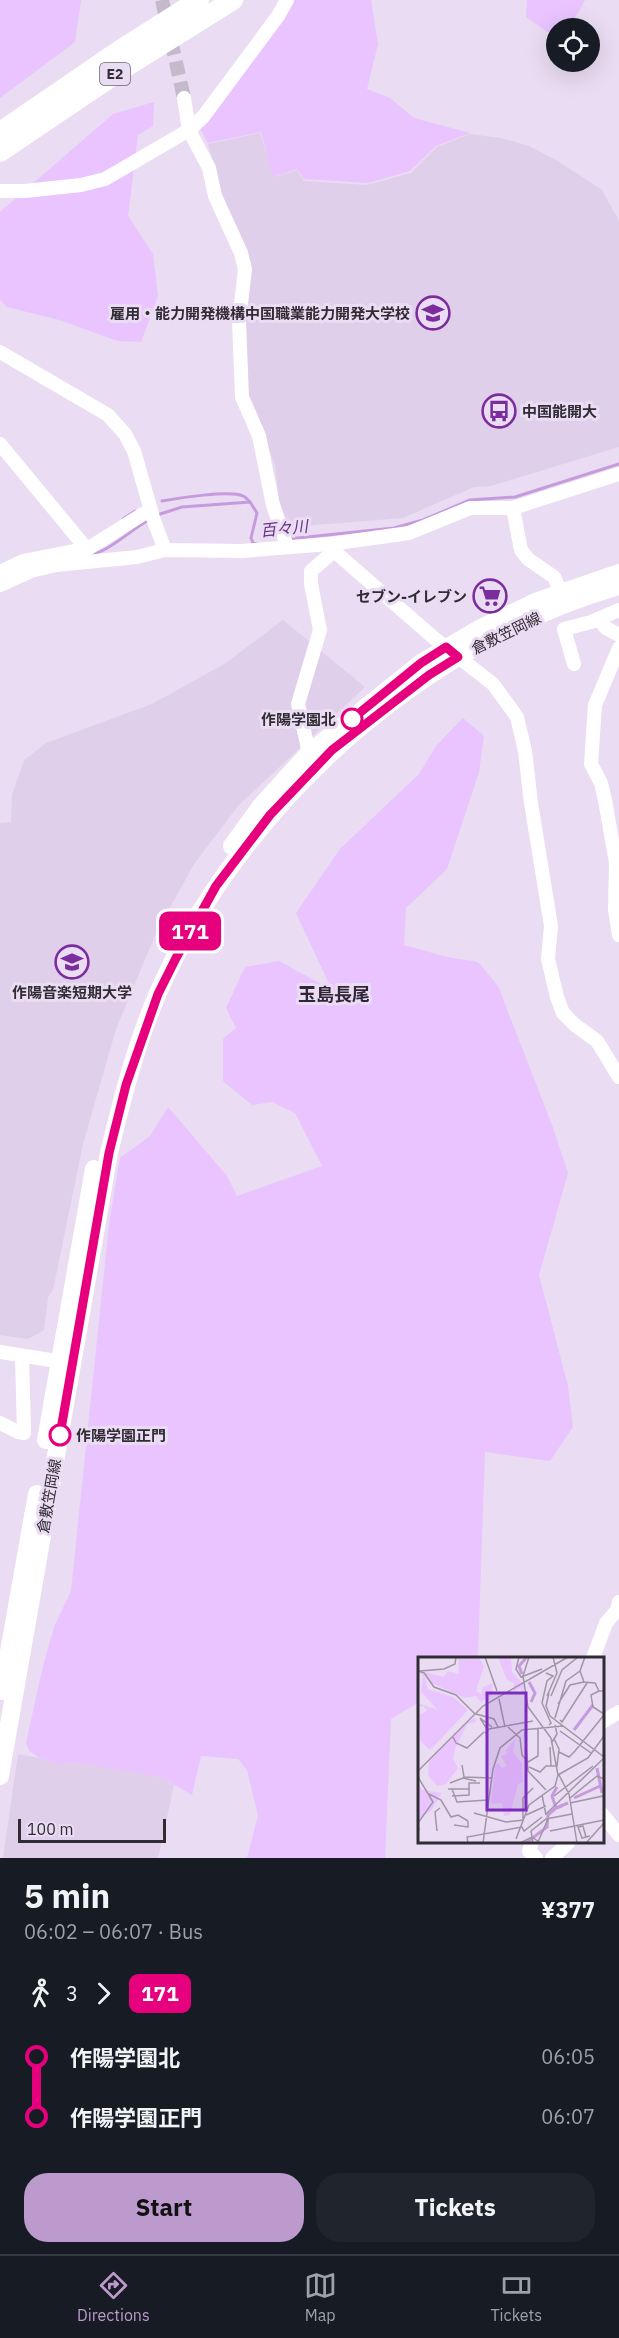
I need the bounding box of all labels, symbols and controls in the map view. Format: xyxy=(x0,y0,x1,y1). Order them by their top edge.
map controls xyxy=(546,18,600,72)
button: locate xyxy=(546,18,600,72)
road number: E2 xyxy=(100,63,130,85)
school or university icon: 雇用・能力開発機構中国職業能力開発大学校 xyxy=(415,295,451,331)
place label: 雇用・能力開発機構中国職業能力開発大学校 xyxy=(110,304,410,323)
bus stop icon: 中国能開大 xyxy=(481,393,517,429)
place label: 中国能開大 xyxy=(522,402,597,421)
water label: 百々川 xyxy=(259,515,311,540)
supermarket icon: セブン-イレブン xyxy=(472,578,508,614)
place label: セブン-イレブン xyxy=(356,587,467,606)
street label: 倉敷笠岡線 xyxy=(468,608,544,658)
marker: 作陽学園北 xyxy=(341,708,363,730)
place label: 作陽学園北 xyxy=(261,710,336,729)
line badge: 171 xyxy=(156,912,225,950)
text: 171 xyxy=(171,917,209,945)
school or university icon: 作陽音楽短期大学 xyxy=(54,944,90,980)
place label: 作陽音楽短期大学 xyxy=(12,983,132,1002)
district label: 玉島長尾 xyxy=(298,983,370,1006)
marker: 作陽学園正門 xyxy=(49,1424,71,1446)
place label: 作陽学園正門 xyxy=(76,1426,166,1445)
street label: 倉敷笠岡線 xyxy=(33,1457,65,1535)
inset map xyxy=(418,1657,604,1843)
scale bar xyxy=(18,1816,166,1844)
text: 100 m xyxy=(27,1819,74,1839)
text: 5 min xyxy=(24,1874,110,1917)
text: ¥377 xyxy=(541,1895,595,1924)
text: 06:02 – 06:07 · Bus xyxy=(24,1918,203,1945)
icon: walk xyxy=(24,1977,57,2010)
icon: forward xyxy=(87,1977,120,2010)
text: 171 xyxy=(141,1979,179,2007)
text: 3 xyxy=(66,1980,78,2007)
text: 作陽学園北 xyxy=(70,2043,180,2072)
text: 06:05 xyxy=(541,2043,595,2070)
text: 作陽学園正門 xyxy=(70,2103,202,2132)
text: 06:07 xyxy=(541,2103,595,2130)
button: Start xyxy=(24,2173,304,2242)
button: Tickets xyxy=(316,2173,595,2242)
tab: Directions xyxy=(77,2269,150,2325)
tab: Map xyxy=(304,2269,337,2325)
tab: Tickets xyxy=(490,2269,542,2325)

